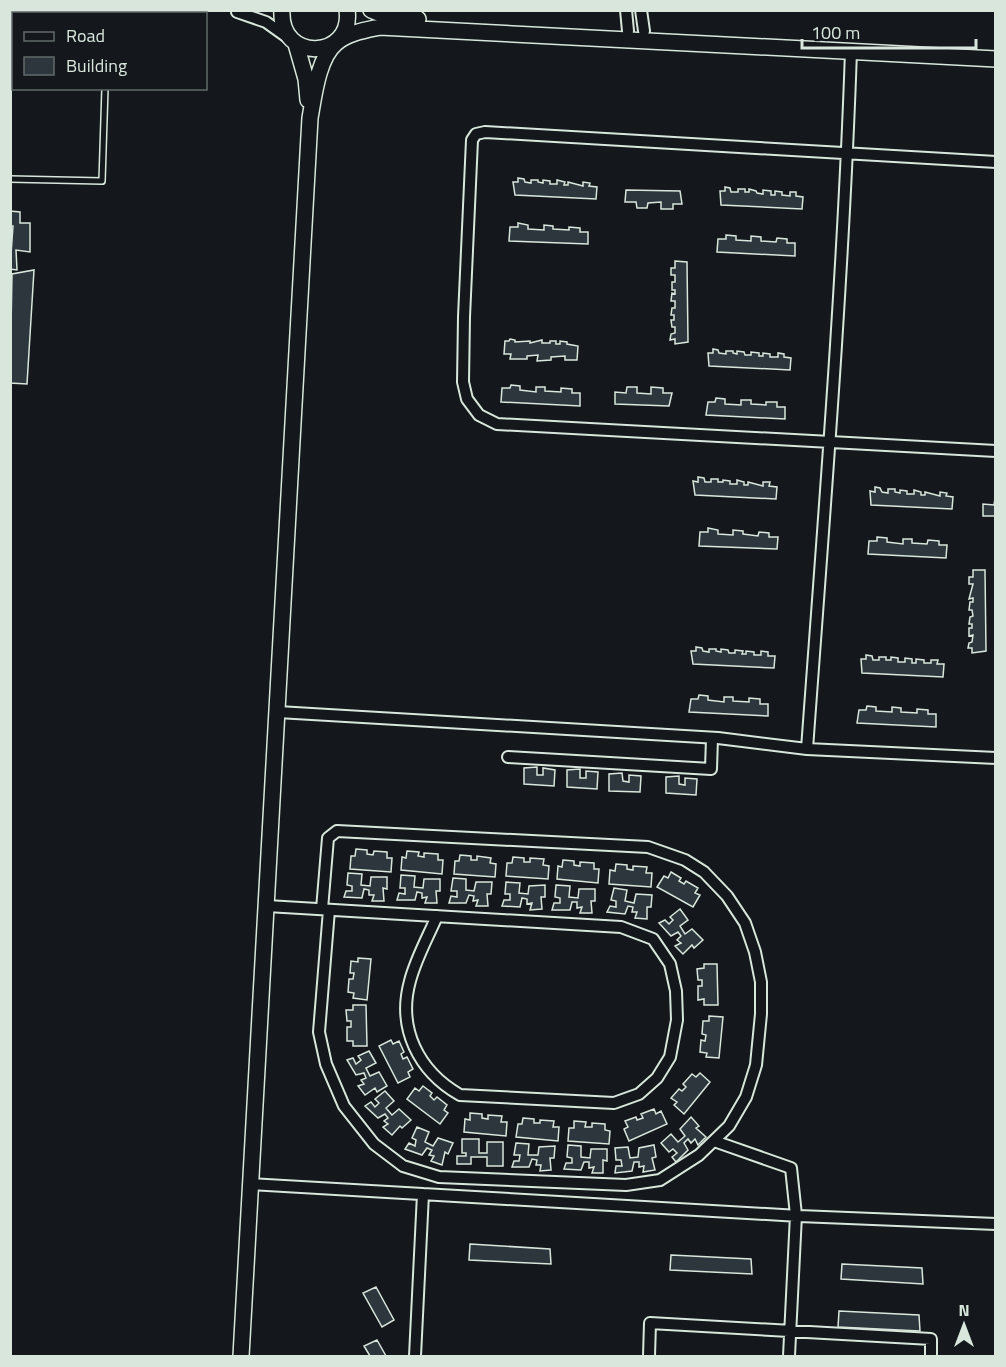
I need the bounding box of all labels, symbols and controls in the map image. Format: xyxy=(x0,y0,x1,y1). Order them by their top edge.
legend xyxy=(12,12,207,90)
scale bar xyxy=(802,12,976,50)
text: 100 m xyxy=(811,19,860,46)
text: Road xyxy=(66,22,105,49)
text: Building xyxy=(66,52,127,79)
north arrow xyxy=(934,1295,994,1355)
text: N xyxy=(958,1298,970,1322)

